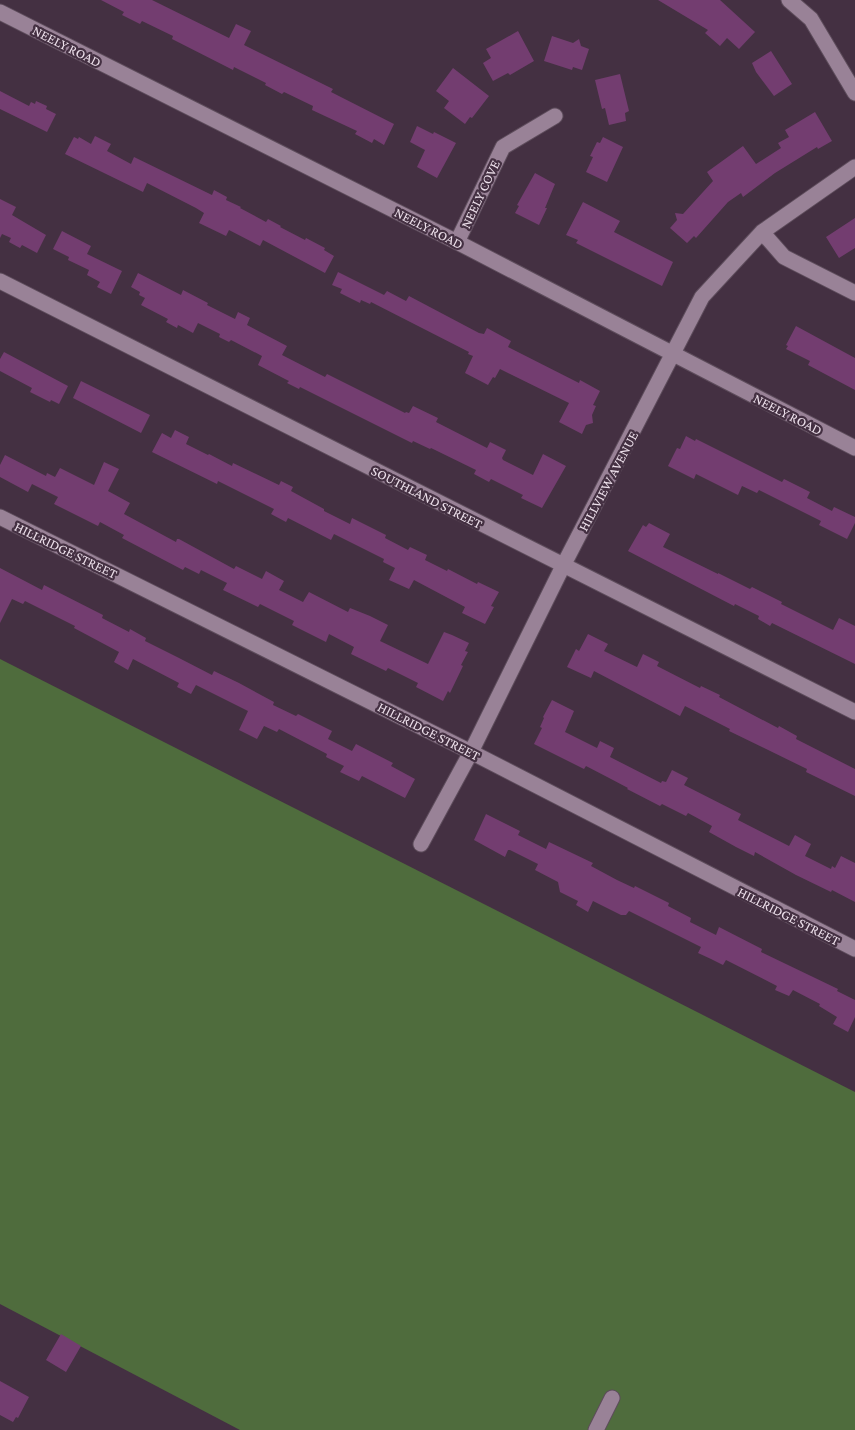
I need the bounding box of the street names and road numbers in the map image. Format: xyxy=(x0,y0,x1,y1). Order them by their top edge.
street label: NEELY ROAD xyxy=(30,22,104,70)
street label: NEELY COVE xyxy=(457,157,503,231)
street label: NEELY ROAD xyxy=(392,204,466,252)
street label: NEELY ROAD xyxy=(751,390,825,438)
street label: HILLVIEW AVENUE xyxy=(575,428,641,534)
street label: SOUTHLAND STREET xyxy=(369,462,486,532)
street label: HILLRIDGE STREET xyxy=(12,518,120,582)
street label: HILLRIDGE STREET xyxy=(375,698,483,764)
street label: HILLRIDGE STREET xyxy=(735,883,843,949)

